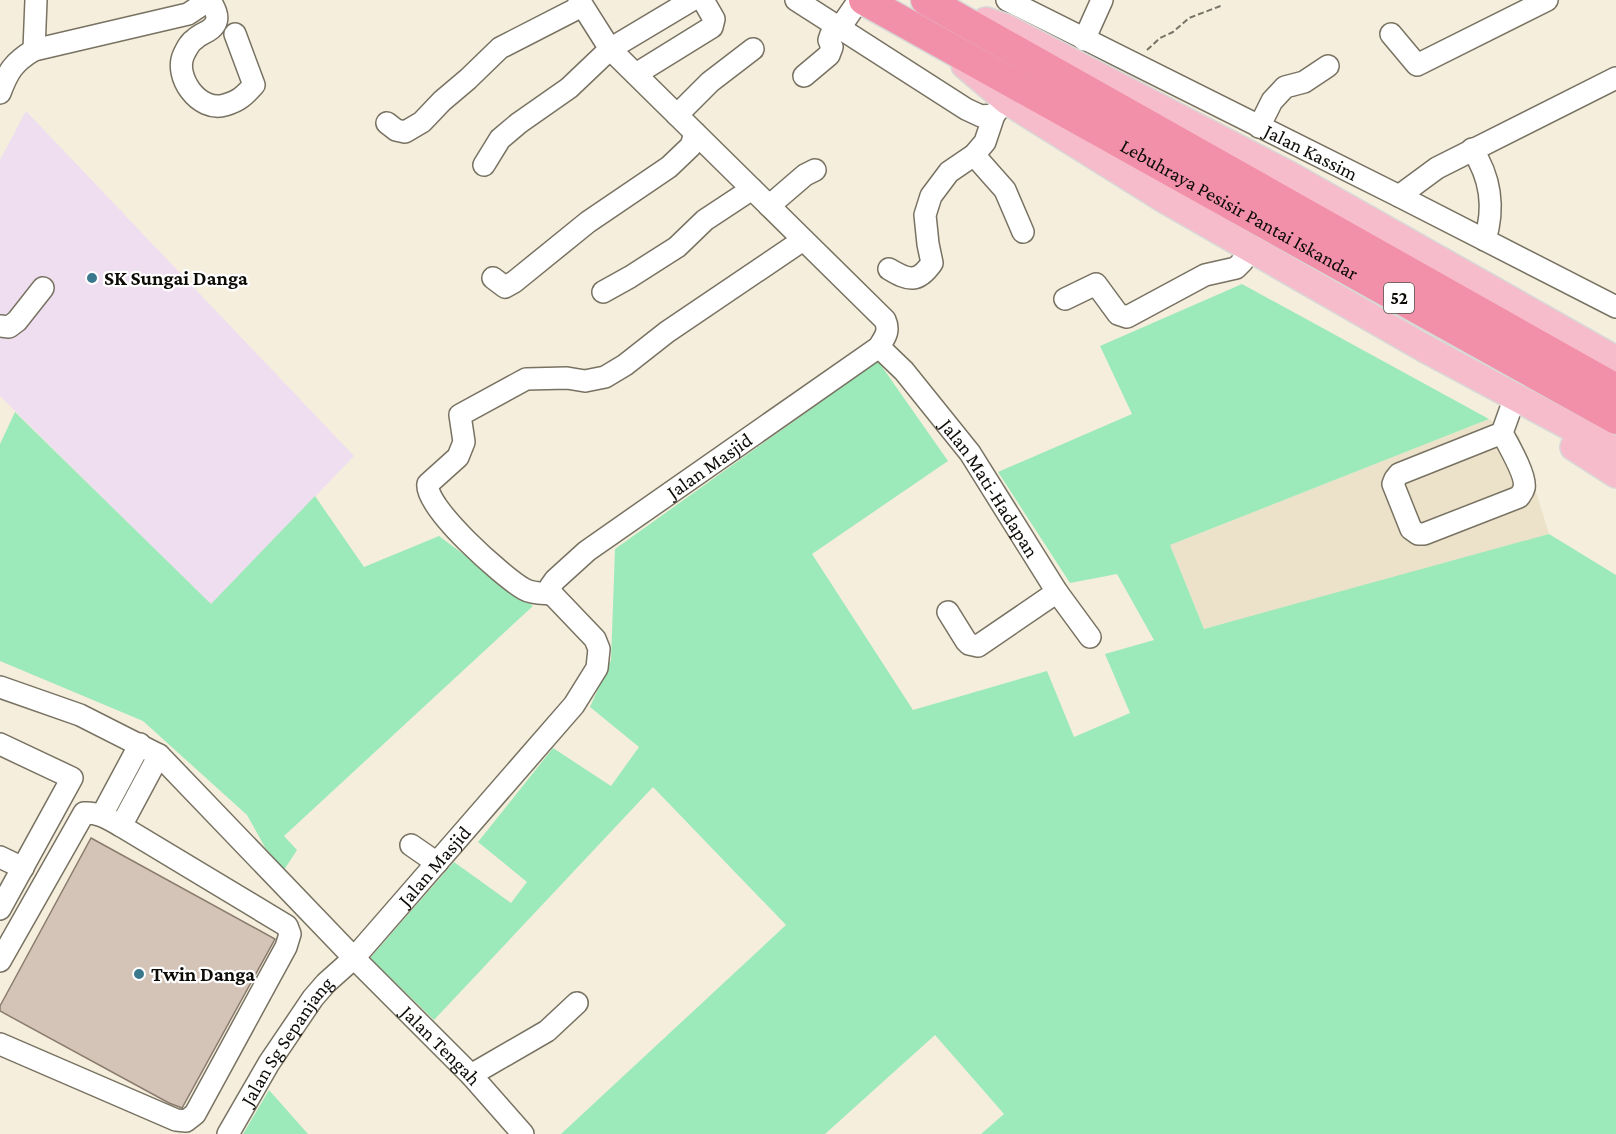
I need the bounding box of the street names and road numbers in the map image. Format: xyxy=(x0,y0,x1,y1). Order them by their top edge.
street label: Jalan Kassim xyxy=(1258,119,1362,185)
street label: Lebuhraya Pesisir Pantai Iskandar xyxy=(1117,134,1362,284)
road number: 52 xyxy=(1384,283,1414,313)
street label: Jalan Mati-Hadapan xyxy=(934,413,1044,562)
street label: Jalan Masjid xyxy=(661,428,756,505)
street label: Jalan Masjid xyxy=(392,821,475,912)
street label: Jalan Sg Sepanjang xyxy=(235,972,338,1112)
street label: Jalan Tengah xyxy=(395,999,486,1090)

